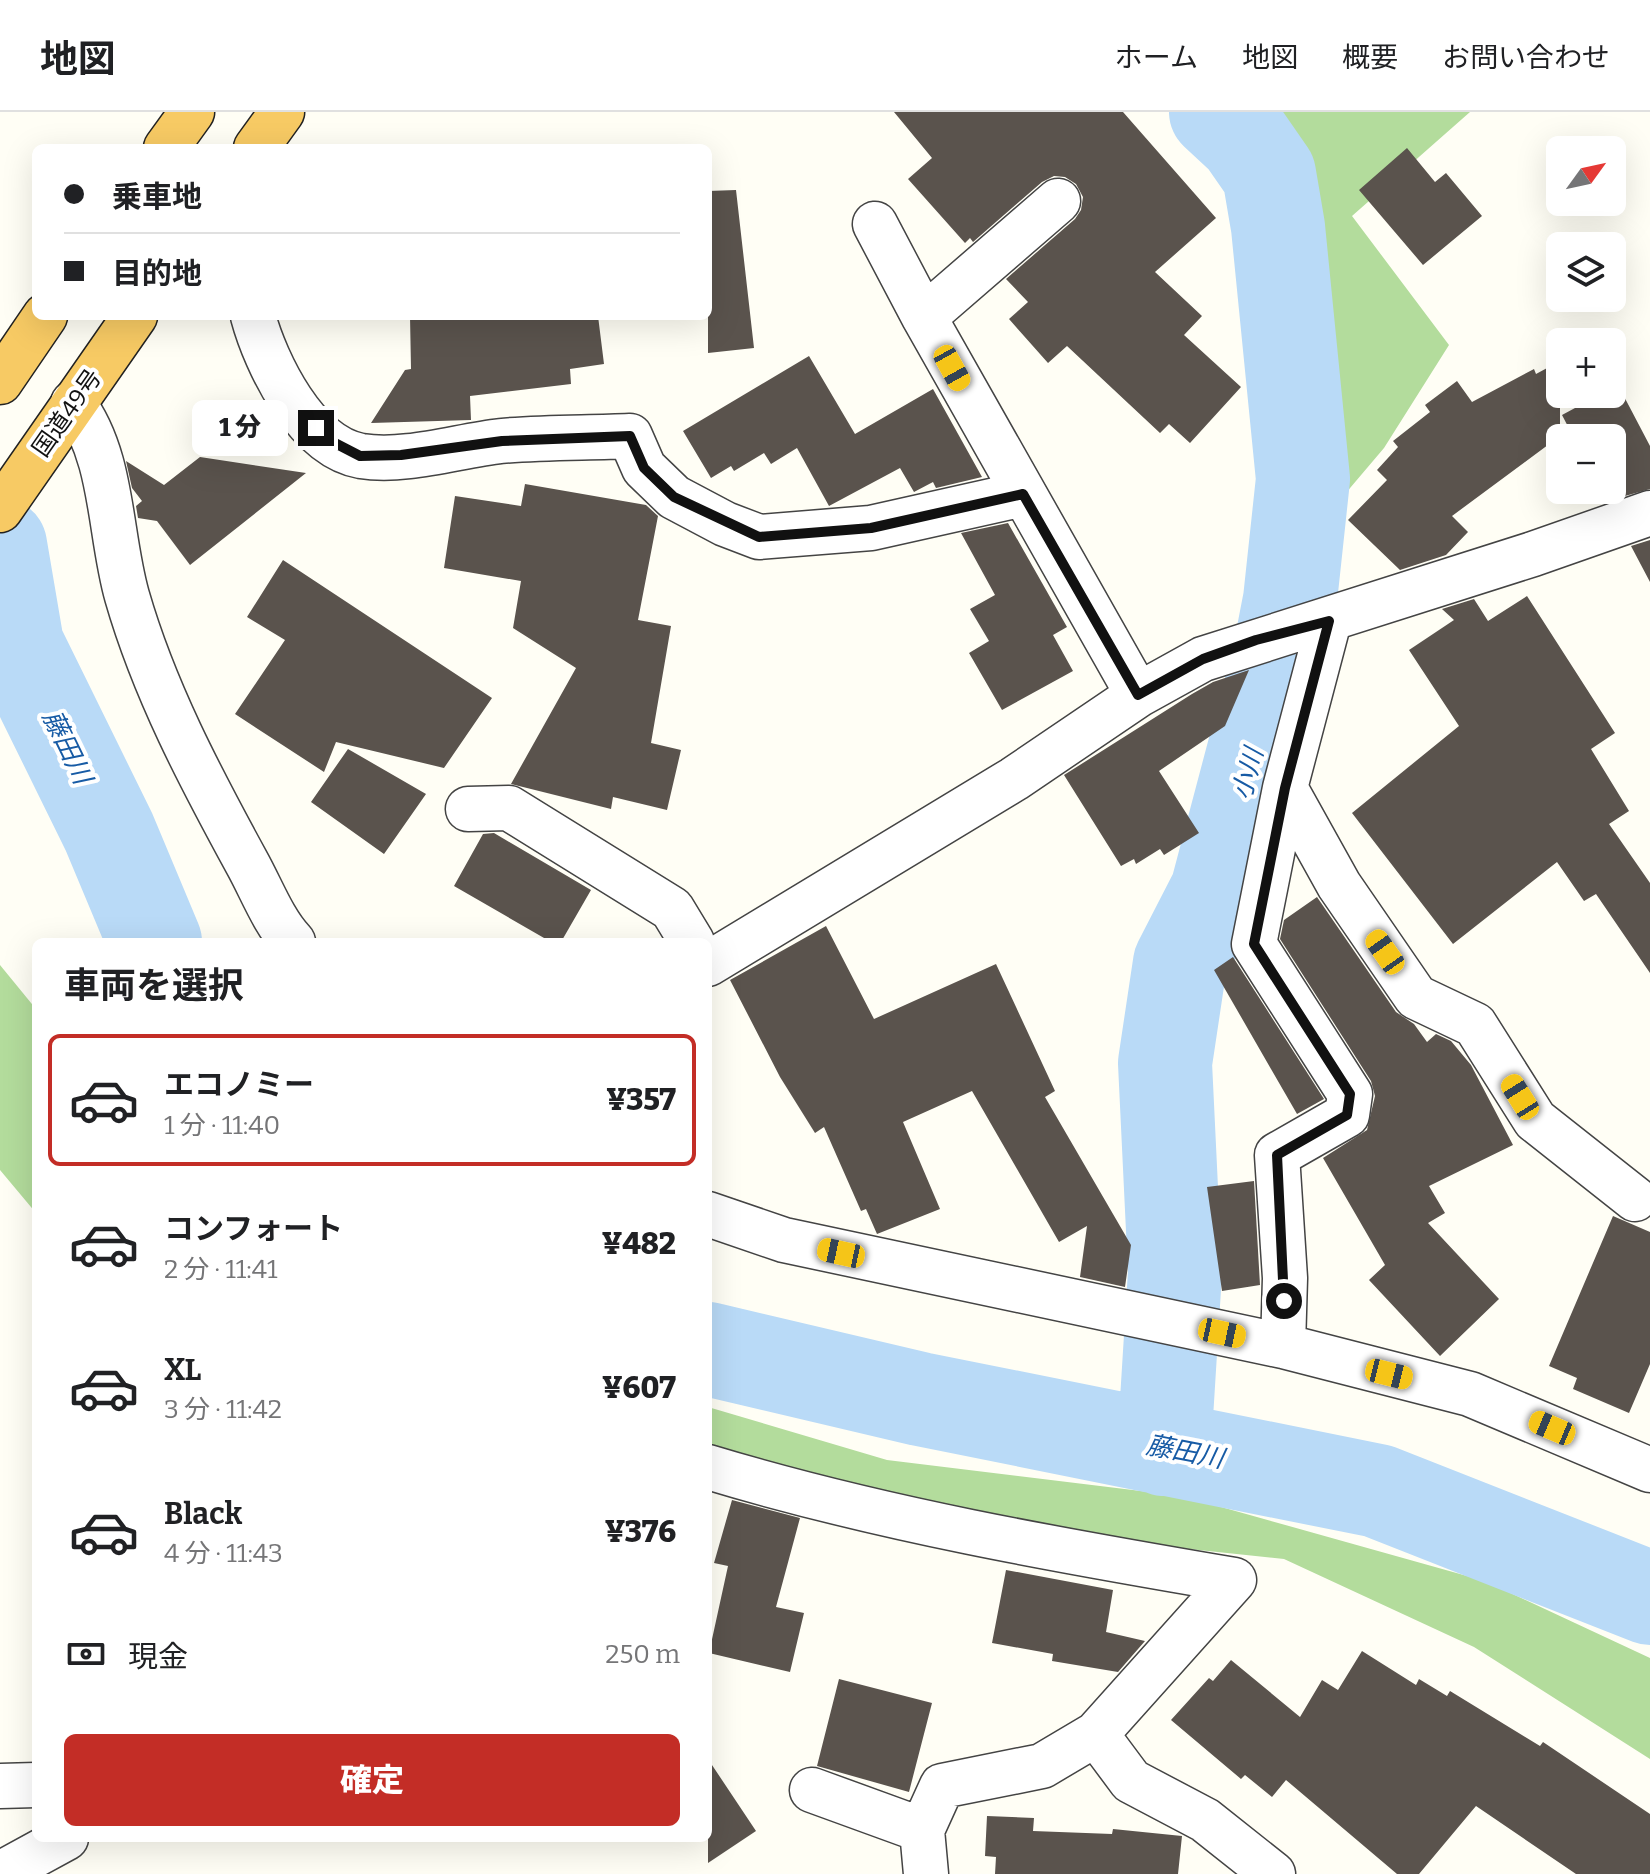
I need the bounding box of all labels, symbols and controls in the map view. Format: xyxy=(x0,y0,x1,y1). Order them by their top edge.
text: 地図 xyxy=(40,36,116,82)
text: ホーム xyxy=(1115,41,1198,74)
text: 地図 xyxy=(1242,41,1298,74)
text: 概要 xyxy=(1342,41,1398,74)
text: お問い合わせ xyxy=(1442,41,1610,74)
north arrow xyxy=(1546,136,1626,216)
map controls xyxy=(1546,136,1626,504)
text: 乗車地 xyxy=(112,179,202,215)
button: layers xyxy=(1546,232,1626,312)
text: 目的地 xyxy=(112,256,202,292)
button: + xyxy=(1546,328,1626,408)
car xyxy=(930,341,974,395)
street label: 国道49号 xyxy=(27,364,107,462)
callout: 1 分 xyxy=(192,400,288,456)
route end xyxy=(298,410,334,446)
text: 1 分 xyxy=(219,412,261,443)
button: − xyxy=(1546,424,1626,504)
water label: 藤田川 xyxy=(36,705,99,792)
water label: 小川 xyxy=(1226,742,1270,803)
car xyxy=(1361,925,1409,979)
text: 車両を選択 xyxy=(64,964,244,1008)
icon: car xyxy=(68,1064,140,1136)
text: エコノミー xyxy=(164,1067,314,1103)
car xyxy=(1497,1070,1543,1124)
text: ¥357 xyxy=(606,1082,676,1118)
text: 1 分 · 11:40 xyxy=(164,1110,280,1141)
icon: car xyxy=(68,1208,140,1280)
text: コンフォート xyxy=(164,1211,343,1247)
text: ¥482 xyxy=(602,1226,676,1262)
car xyxy=(815,1236,867,1270)
text: 2 分 · 11:41 xyxy=(164,1254,278,1285)
route start xyxy=(1266,1283,1302,1319)
car xyxy=(1196,1316,1248,1350)
icon: car xyxy=(68,1352,140,1424)
text: XL xyxy=(164,1352,201,1388)
car xyxy=(1363,1357,1415,1391)
text: ¥607 xyxy=(602,1370,676,1406)
text: 3 分 · 11:42 xyxy=(164,1394,282,1425)
car xyxy=(1525,1408,1579,1448)
water label: 藤田川 xyxy=(1144,1429,1229,1475)
icon: car xyxy=(68,1496,140,1568)
text: Black xyxy=(164,1496,242,1532)
text: ¥376 xyxy=(605,1514,676,1550)
text: 4 分 · 11:43 xyxy=(164,1538,283,1569)
icon: cash xyxy=(64,1632,108,1676)
text: 現金 xyxy=(128,1639,188,1675)
text: 250 m xyxy=(605,1639,680,1670)
button: 確定 xyxy=(64,1734,680,1826)

